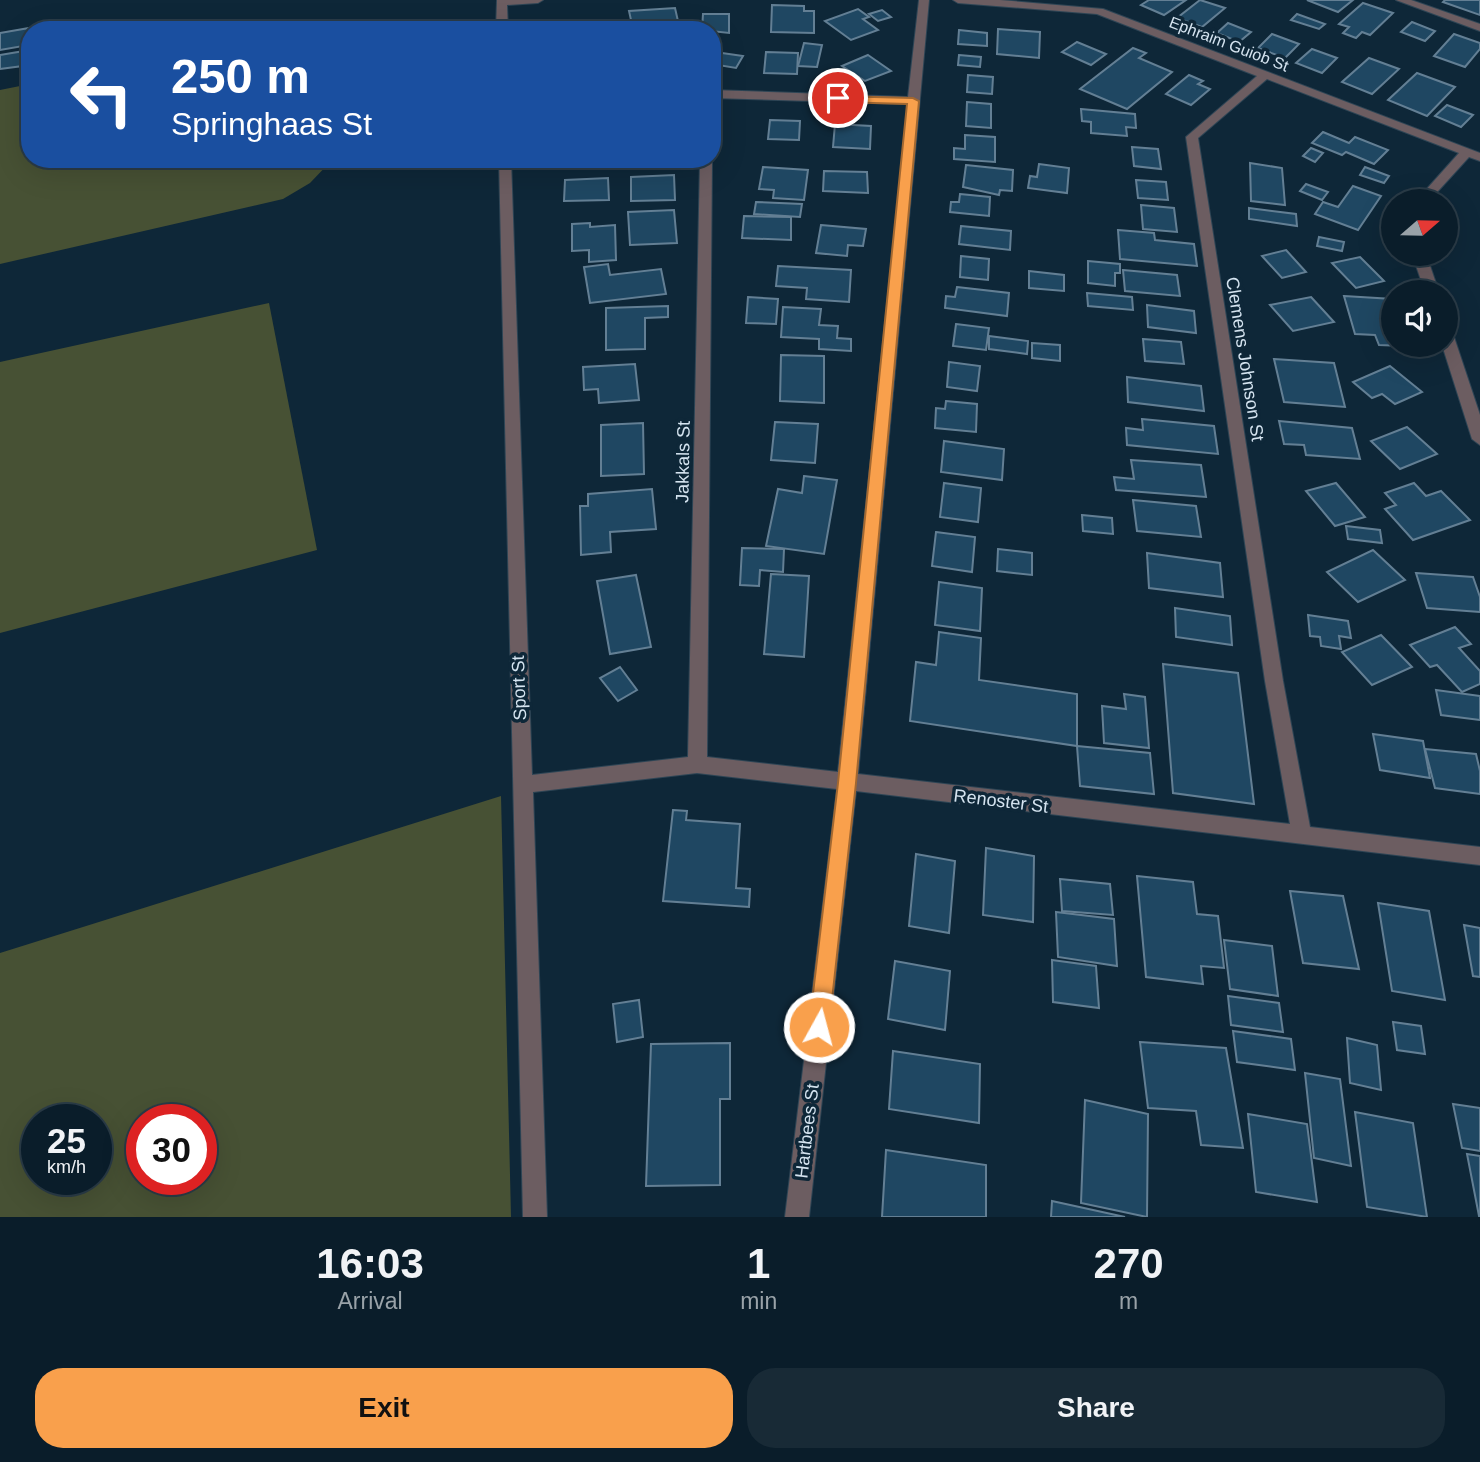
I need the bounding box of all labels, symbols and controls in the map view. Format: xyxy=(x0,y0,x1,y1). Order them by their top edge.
street label: Ephraim Guiob St xyxy=(1167,13,1292,75)
icon: left xyxy=(56,49,147,140)
text: 250 m xyxy=(171,49,310,103)
pin xyxy=(808,68,868,128)
icon: arrive xyxy=(819,79,857,117)
text: Springhaas St xyxy=(171,106,372,142)
north arrow xyxy=(1381,189,1458,266)
map controls xyxy=(1381,189,1458,357)
street label: Clemens Johnson St xyxy=(1222,275,1268,443)
button: sound xyxy=(1381,280,1458,357)
street label: Jakkals St xyxy=(672,421,694,503)
street label: Sport St xyxy=(508,655,530,721)
street label: Renoster St xyxy=(953,785,1049,817)
position arrow xyxy=(782,990,856,1064)
street label: Hartbees St xyxy=(791,1083,823,1179)
speed limit sign: 30 xyxy=(126,1104,217,1195)
text: 25 xyxy=(47,1121,86,1160)
text: km/h xyxy=(47,1157,86,1177)
text: 16:03 xyxy=(316,1240,424,1287)
text: 1 xyxy=(747,1240,770,1287)
text: 270 xyxy=(1094,1240,1164,1287)
text: Arrival xyxy=(337,1288,403,1314)
text: min xyxy=(740,1288,777,1314)
text: m xyxy=(1119,1288,1138,1314)
button: Exit xyxy=(35,1368,733,1448)
button: Share xyxy=(747,1368,1445,1448)

